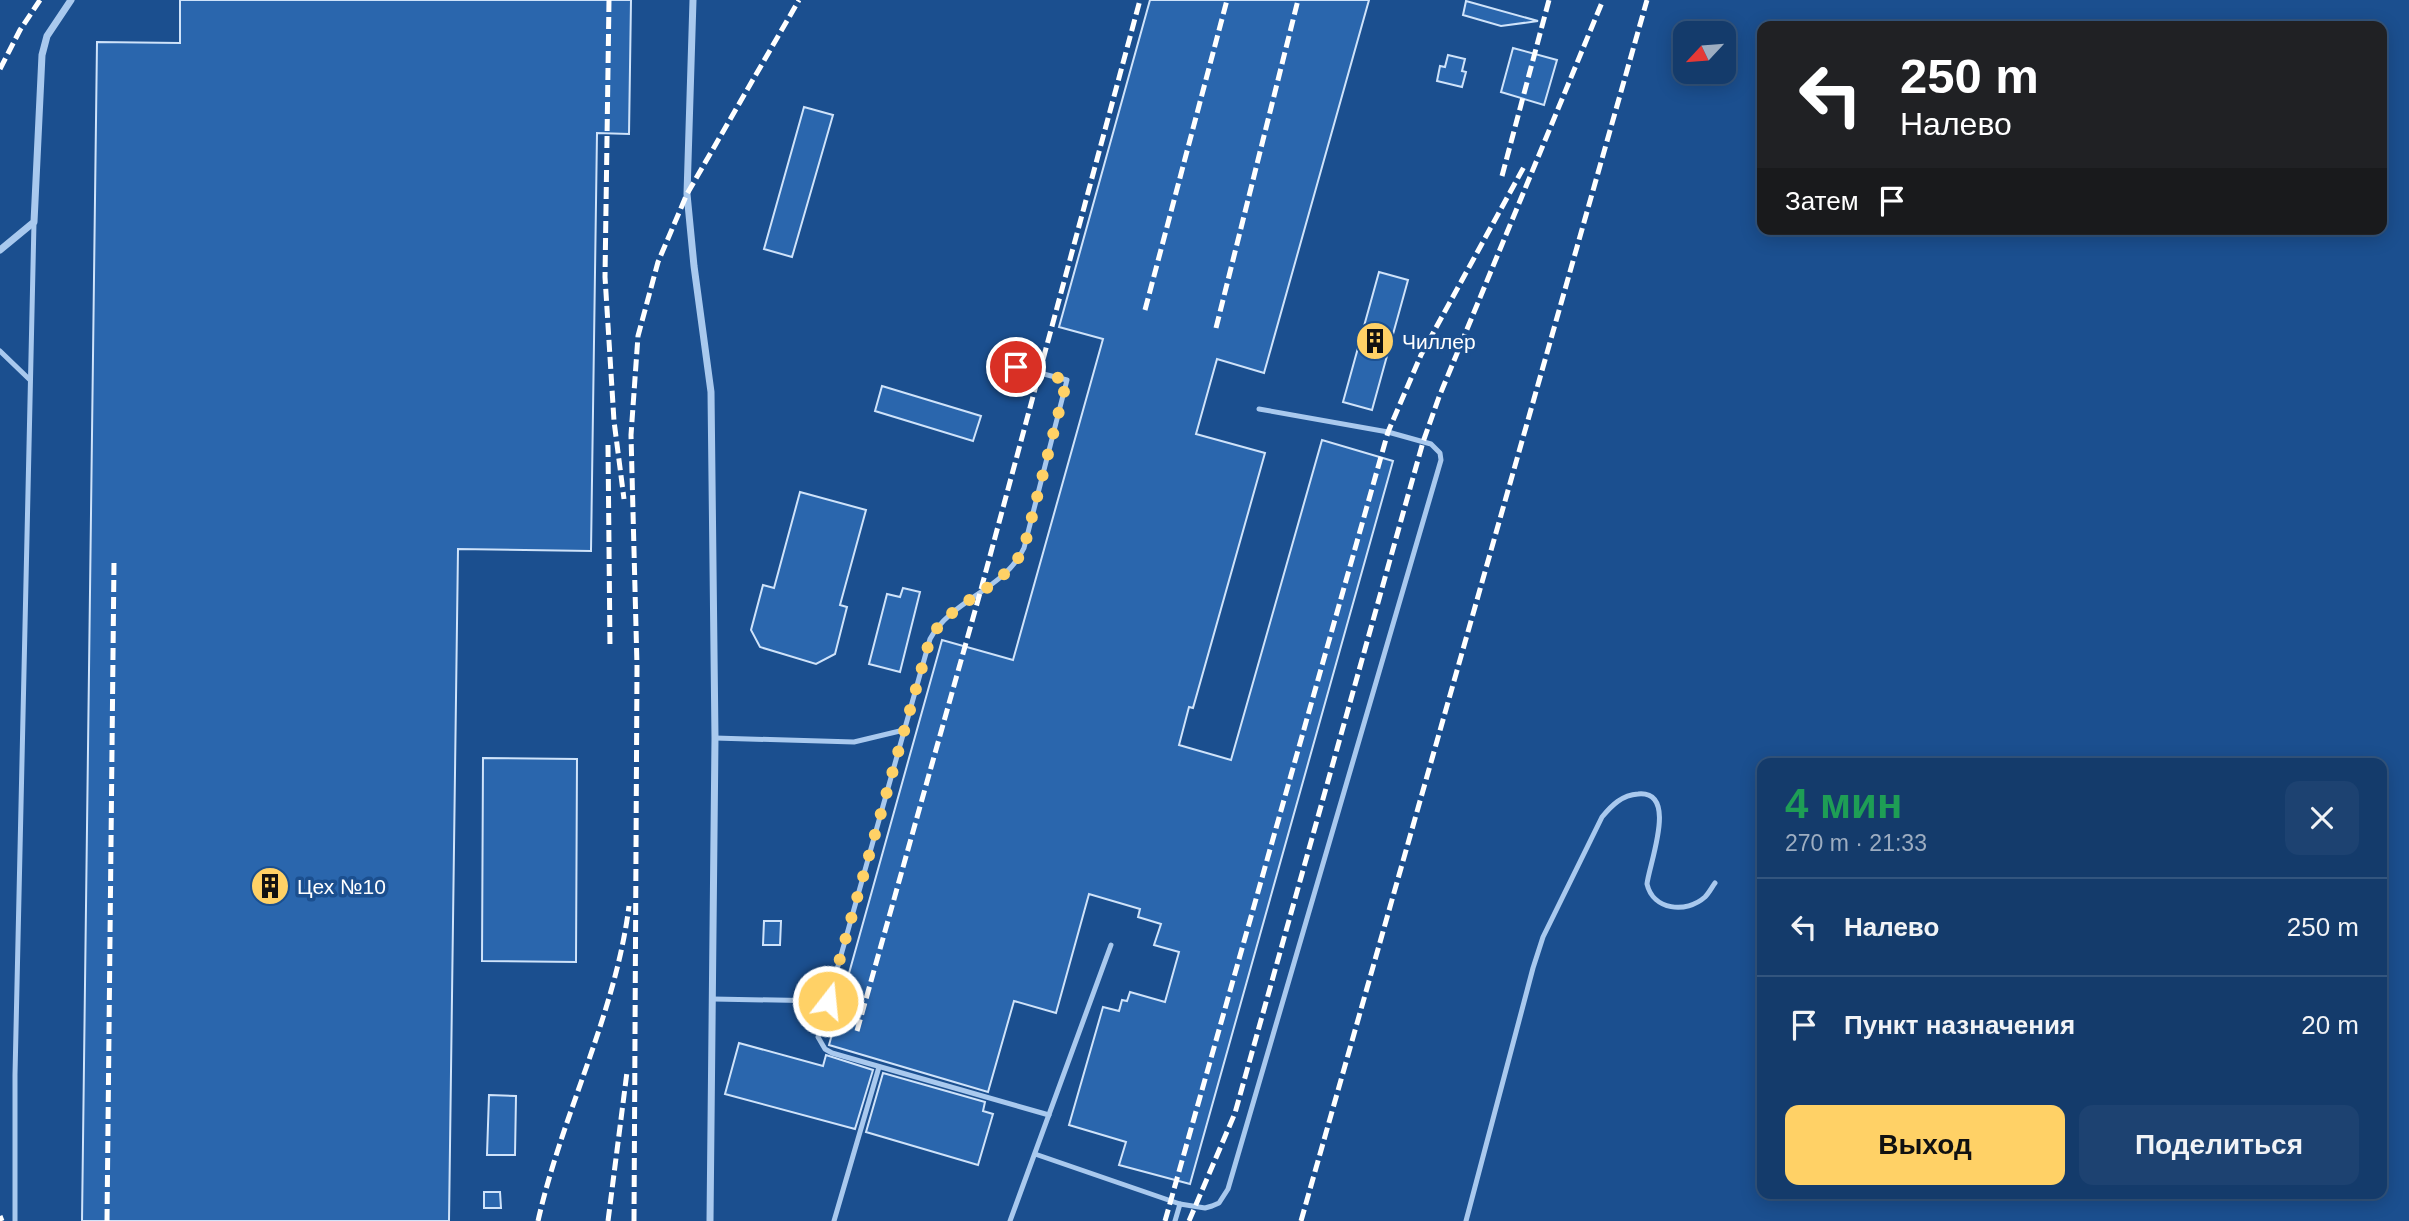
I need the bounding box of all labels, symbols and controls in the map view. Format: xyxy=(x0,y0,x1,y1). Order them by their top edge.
north arrow xyxy=(1673,21,1736,84)
map controls xyxy=(1673,21,1736,84)
icon: left xyxy=(1785,49,1876,140)
text: 250 m xyxy=(1900,49,2039,103)
text: Налево xyxy=(1900,106,2012,142)
icon: arrive xyxy=(1873,182,1911,220)
text: Затем xyxy=(1785,186,1859,216)
building icon: Чиллер xyxy=(1354,320,1396,362)
place label: Чиллер xyxy=(1402,330,1476,353)
pin xyxy=(986,337,1046,397)
icon: arrive xyxy=(997,348,1035,386)
text: 4 мин xyxy=(1785,780,1902,827)
button: close xyxy=(2285,781,2359,855)
text: 270 m · 21:33 xyxy=(1785,830,1927,856)
building icon: Цех №10 xyxy=(249,865,291,907)
place label: Цех №10 xyxy=(297,875,386,898)
icon: left xyxy=(1785,908,1823,946)
text: Налево xyxy=(1844,912,1939,942)
text: 250 m xyxy=(2287,912,2359,942)
position arrow xyxy=(791,964,865,1038)
icon: arrive xyxy=(1785,1006,1823,1044)
text: Пункт назначения xyxy=(1844,1010,2075,1040)
text: 20 m xyxy=(2301,1010,2359,1040)
button: Выход xyxy=(1785,1105,2065,1185)
button: Поделиться xyxy=(2079,1105,2359,1185)

